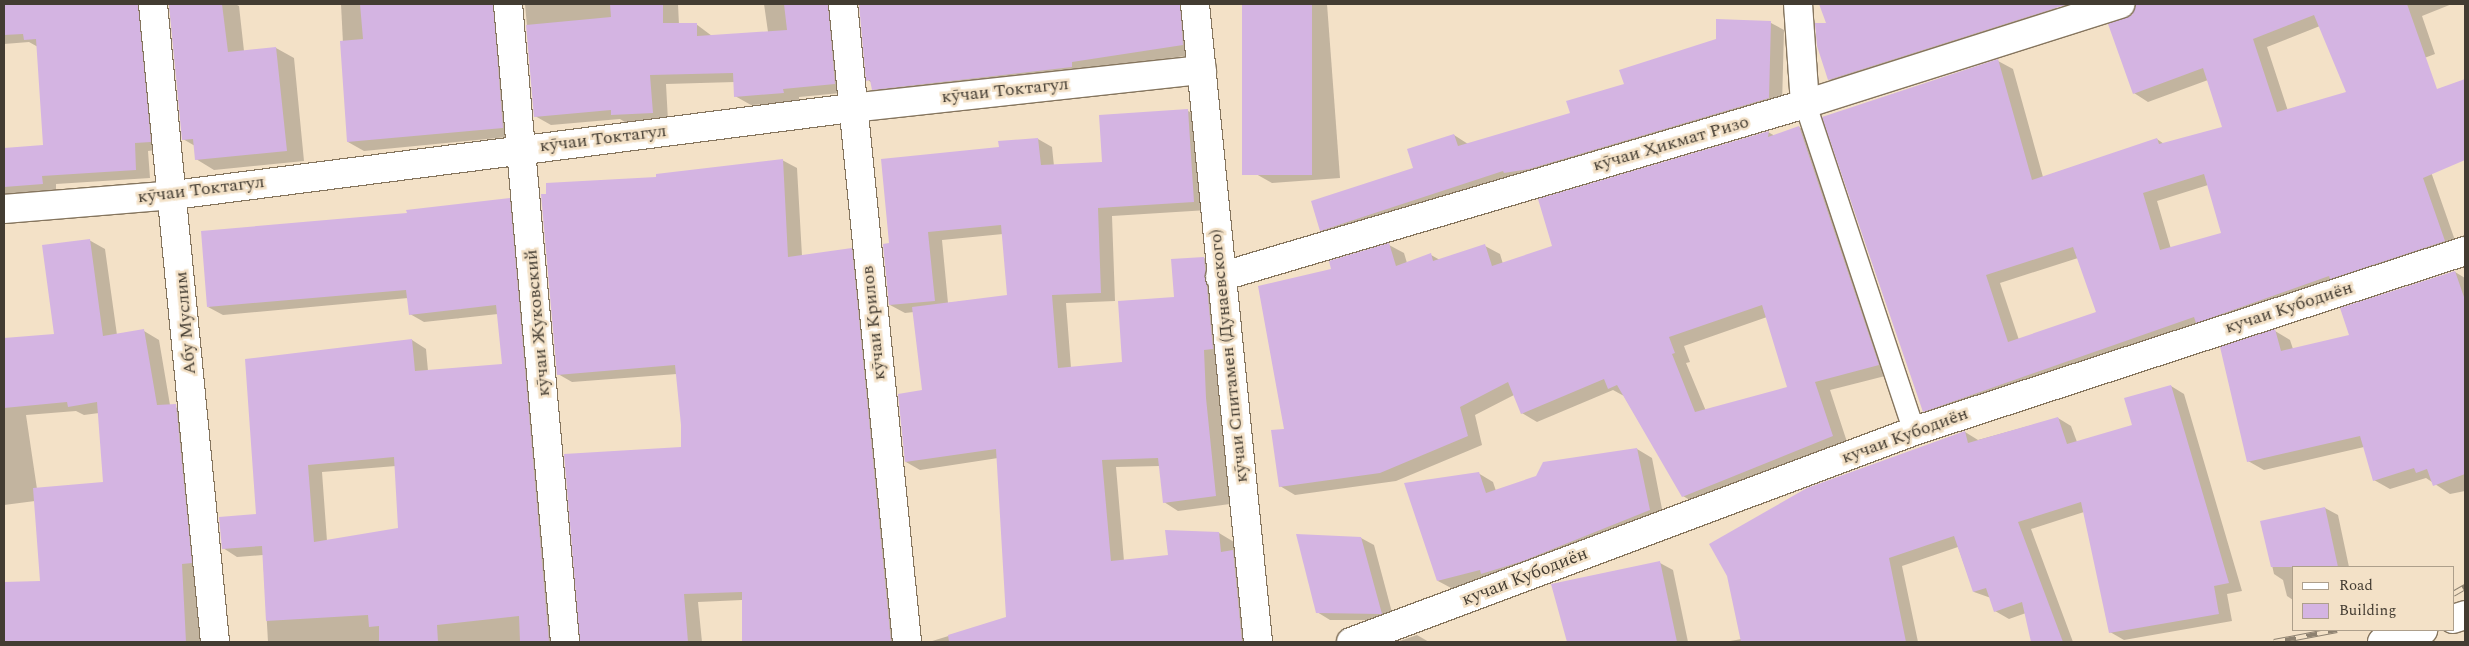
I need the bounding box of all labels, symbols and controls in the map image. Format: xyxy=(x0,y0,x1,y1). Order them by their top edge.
street label: кӯчаи Токтагул xyxy=(940,74,1070,108)
street label: кӯчаи Ҳикмат Ризо xyxy=(1590,111,1752,177)
street label: кӯчаи Токтагул xyxy=(538,121,668,157)
street label: кӯчаи Токтагул xyxy=(136,172,266,208)
street label: кӯчаи Спитамен (Дунаевского) xyxy=(1205,228,1253,484)
street label: кӯчаи Жуковский xyxy=(521,249,555,397)
street label: кӯчаи Крилов xyxy=(857,265,891,381)
street label: Абу Муслим xyxy=(171,270,201,376)
street label: кучаи Кубодиён xyxy=(2222,277,2356,339)
street label: кучаи Кубодиён xyxy=(1839,403,1971,469)
street label: кучаи Кубодиён xyxy=(1459,543,1591,611)
legend xyxy=(2292,566,2454,631)
text: Road xyxy=(2339,574,2373,597)
text: Building xyxy=(2339,599,2396,622)

